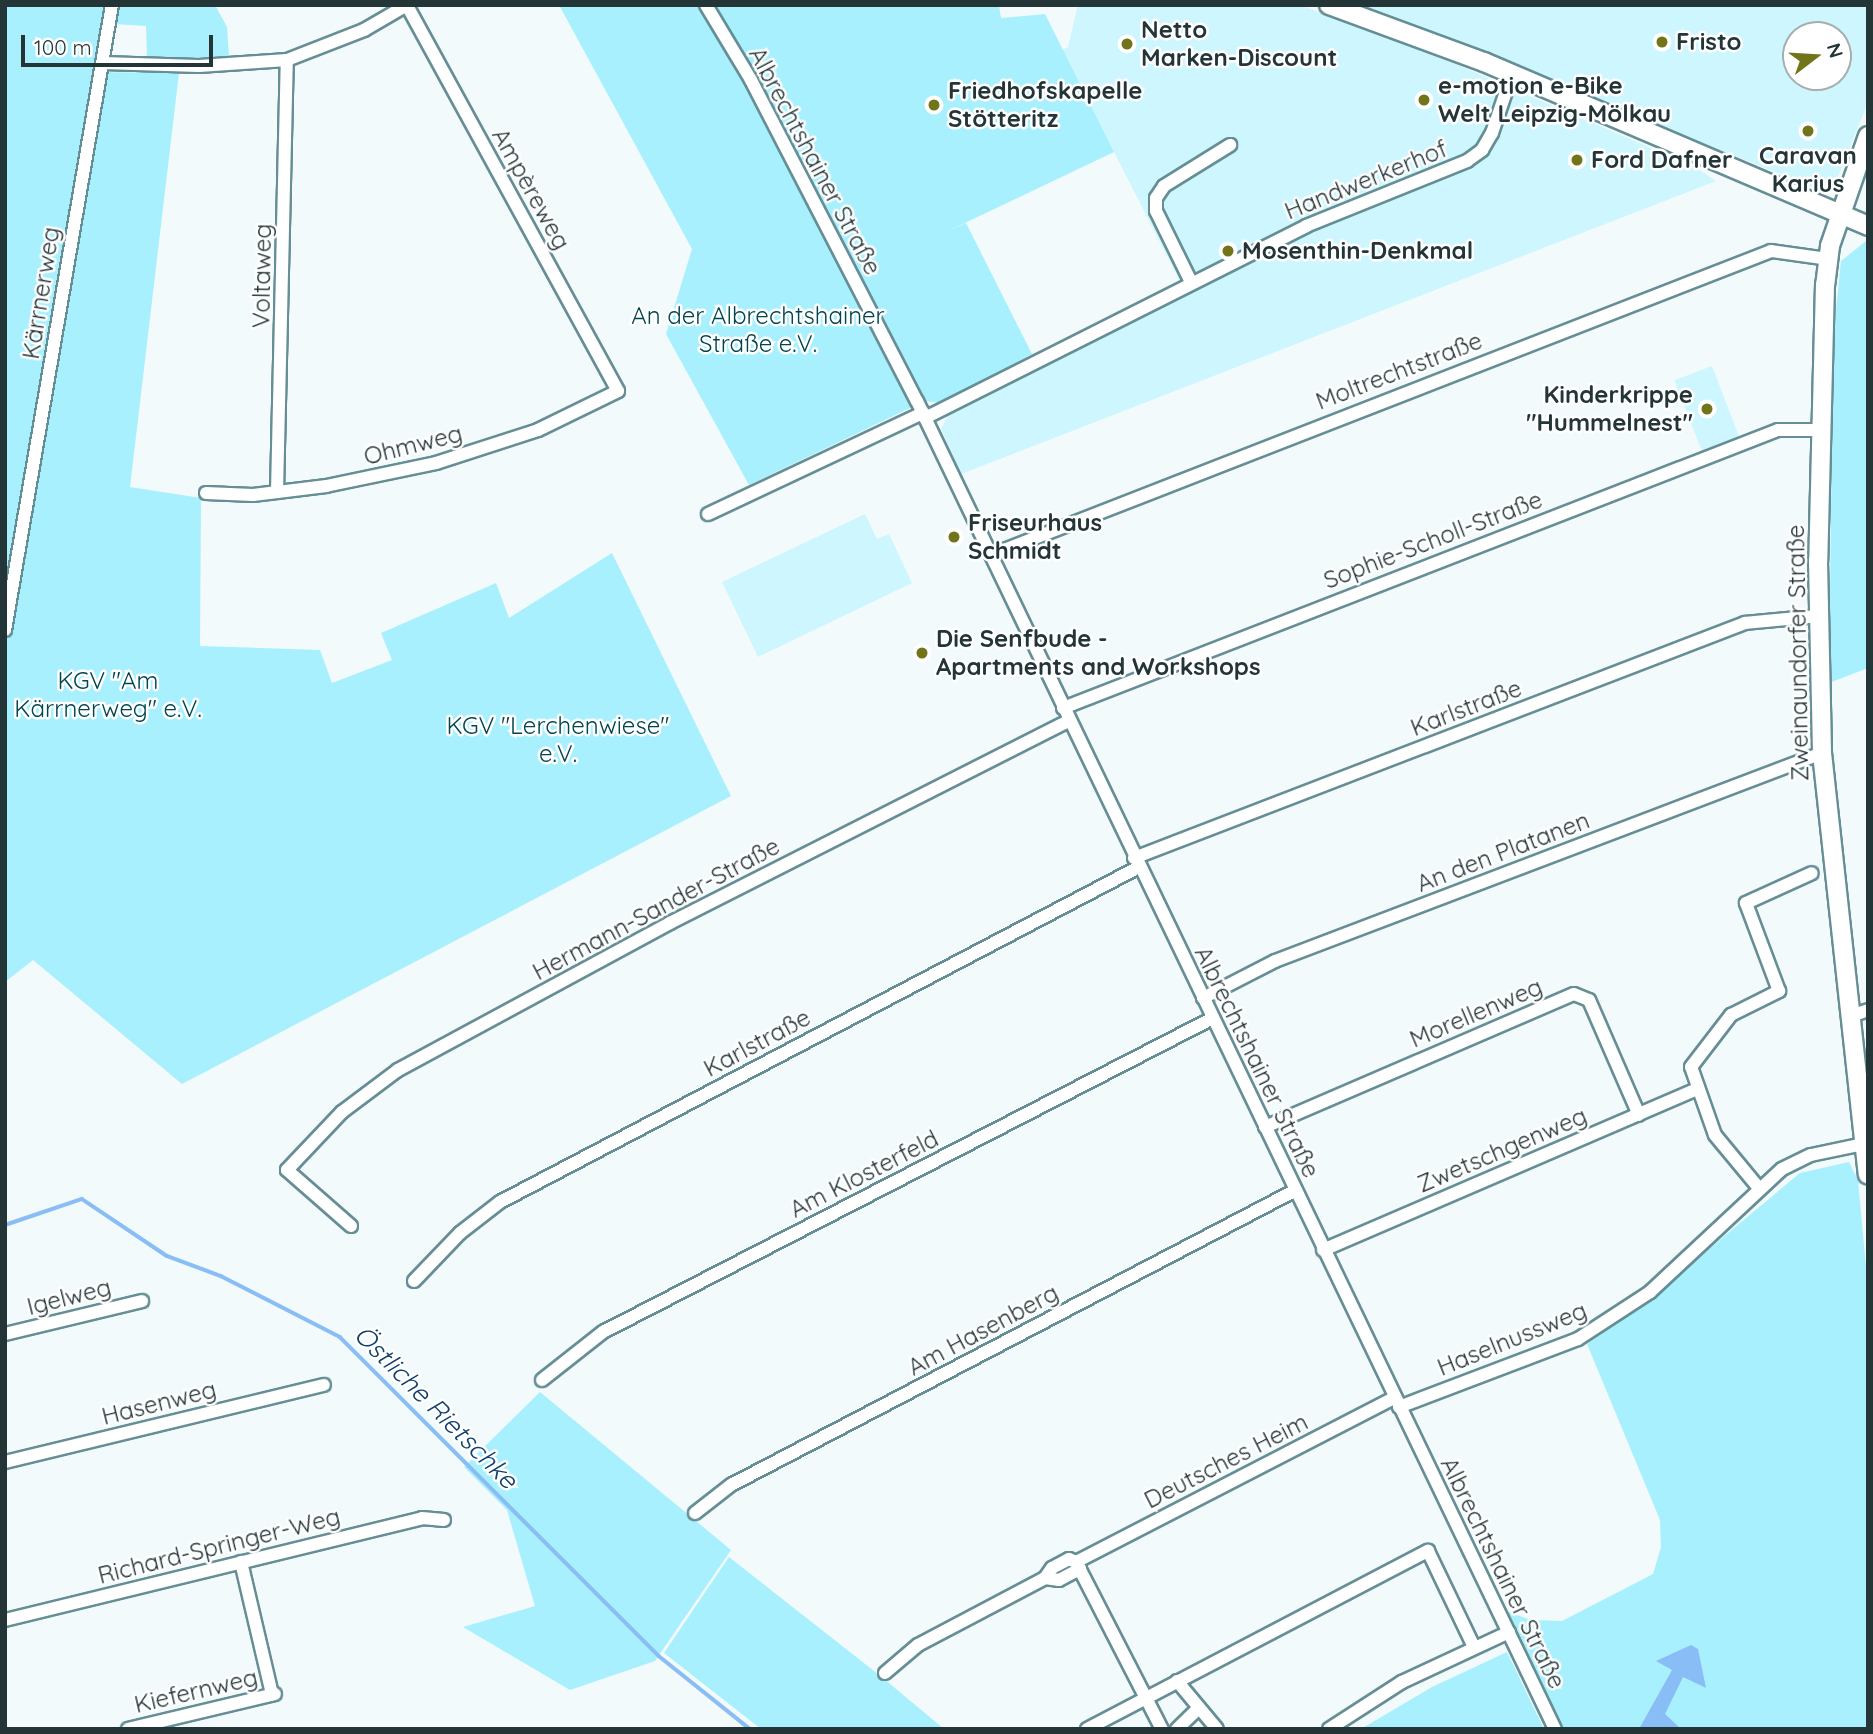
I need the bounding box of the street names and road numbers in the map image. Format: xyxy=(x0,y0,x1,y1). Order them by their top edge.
street label: Albrechtshainer Straße xyxy=(743,42,887,280)
street label: Ampèreweg xyxy=(486,123,576,255)
street label: Handwerkerhof xyxy=(1280,134,1452,226)
street label: Voltaweg xyxy=(247,224,277,328)
street label: Kärrnerweg xyxy=(16,225,66,361)
street label: Moltrechtstraße xyxy=(1312,326,1486,416)
street label: Ohmweg xyxy=(361,419,465,471)
street label: Sophie-Scholl-Straße xyxy=(1320,485,1546,595)
street label: Zweinaundorfer Straße xyxy=(1781,525,1815,781)
street label: Karlstraße xyxy=(1406,674,1526,742)
street label: An den Platanen xyxy=(1412,806,1594,898)
street label: Hermann-Sander-Straße xyxy=(528,832,784,986)
street label: Albrechtshainer Straße xyxy=(1188,942,1326,1182)
street label: Morellenweg xyxy=(1405,972,1547,1054)
street label: Karlstraße xyxy=(699,1003,815,1083)
street label: Zwetschgenweg xyxy=(1413,1101,1591,1199)
street label: Am Klosterfeld xyxy=(785,1124,943,1224)
street label: Igelweg xyxy=(24,1273,114,1321)
street label: Am Hasenberg xyxy=(903,1278,1063,1382)
street label: Haselnussweg xyxy=(1433,1296,1591,1382)
street label: Hasenweg xyxy=(99,1375,219,1431)
street label: Deutsches Heim xyxy=(1139,1407,1313,1515)
street label: Albrechtshainer Straße xyxy=(1434,1453,1572,1693)
street label: Richard-Springer-Weg xyxy=(95,1502,343,1590)
street label: Kiefernweg xyxy=(131,1663,261,1719)

